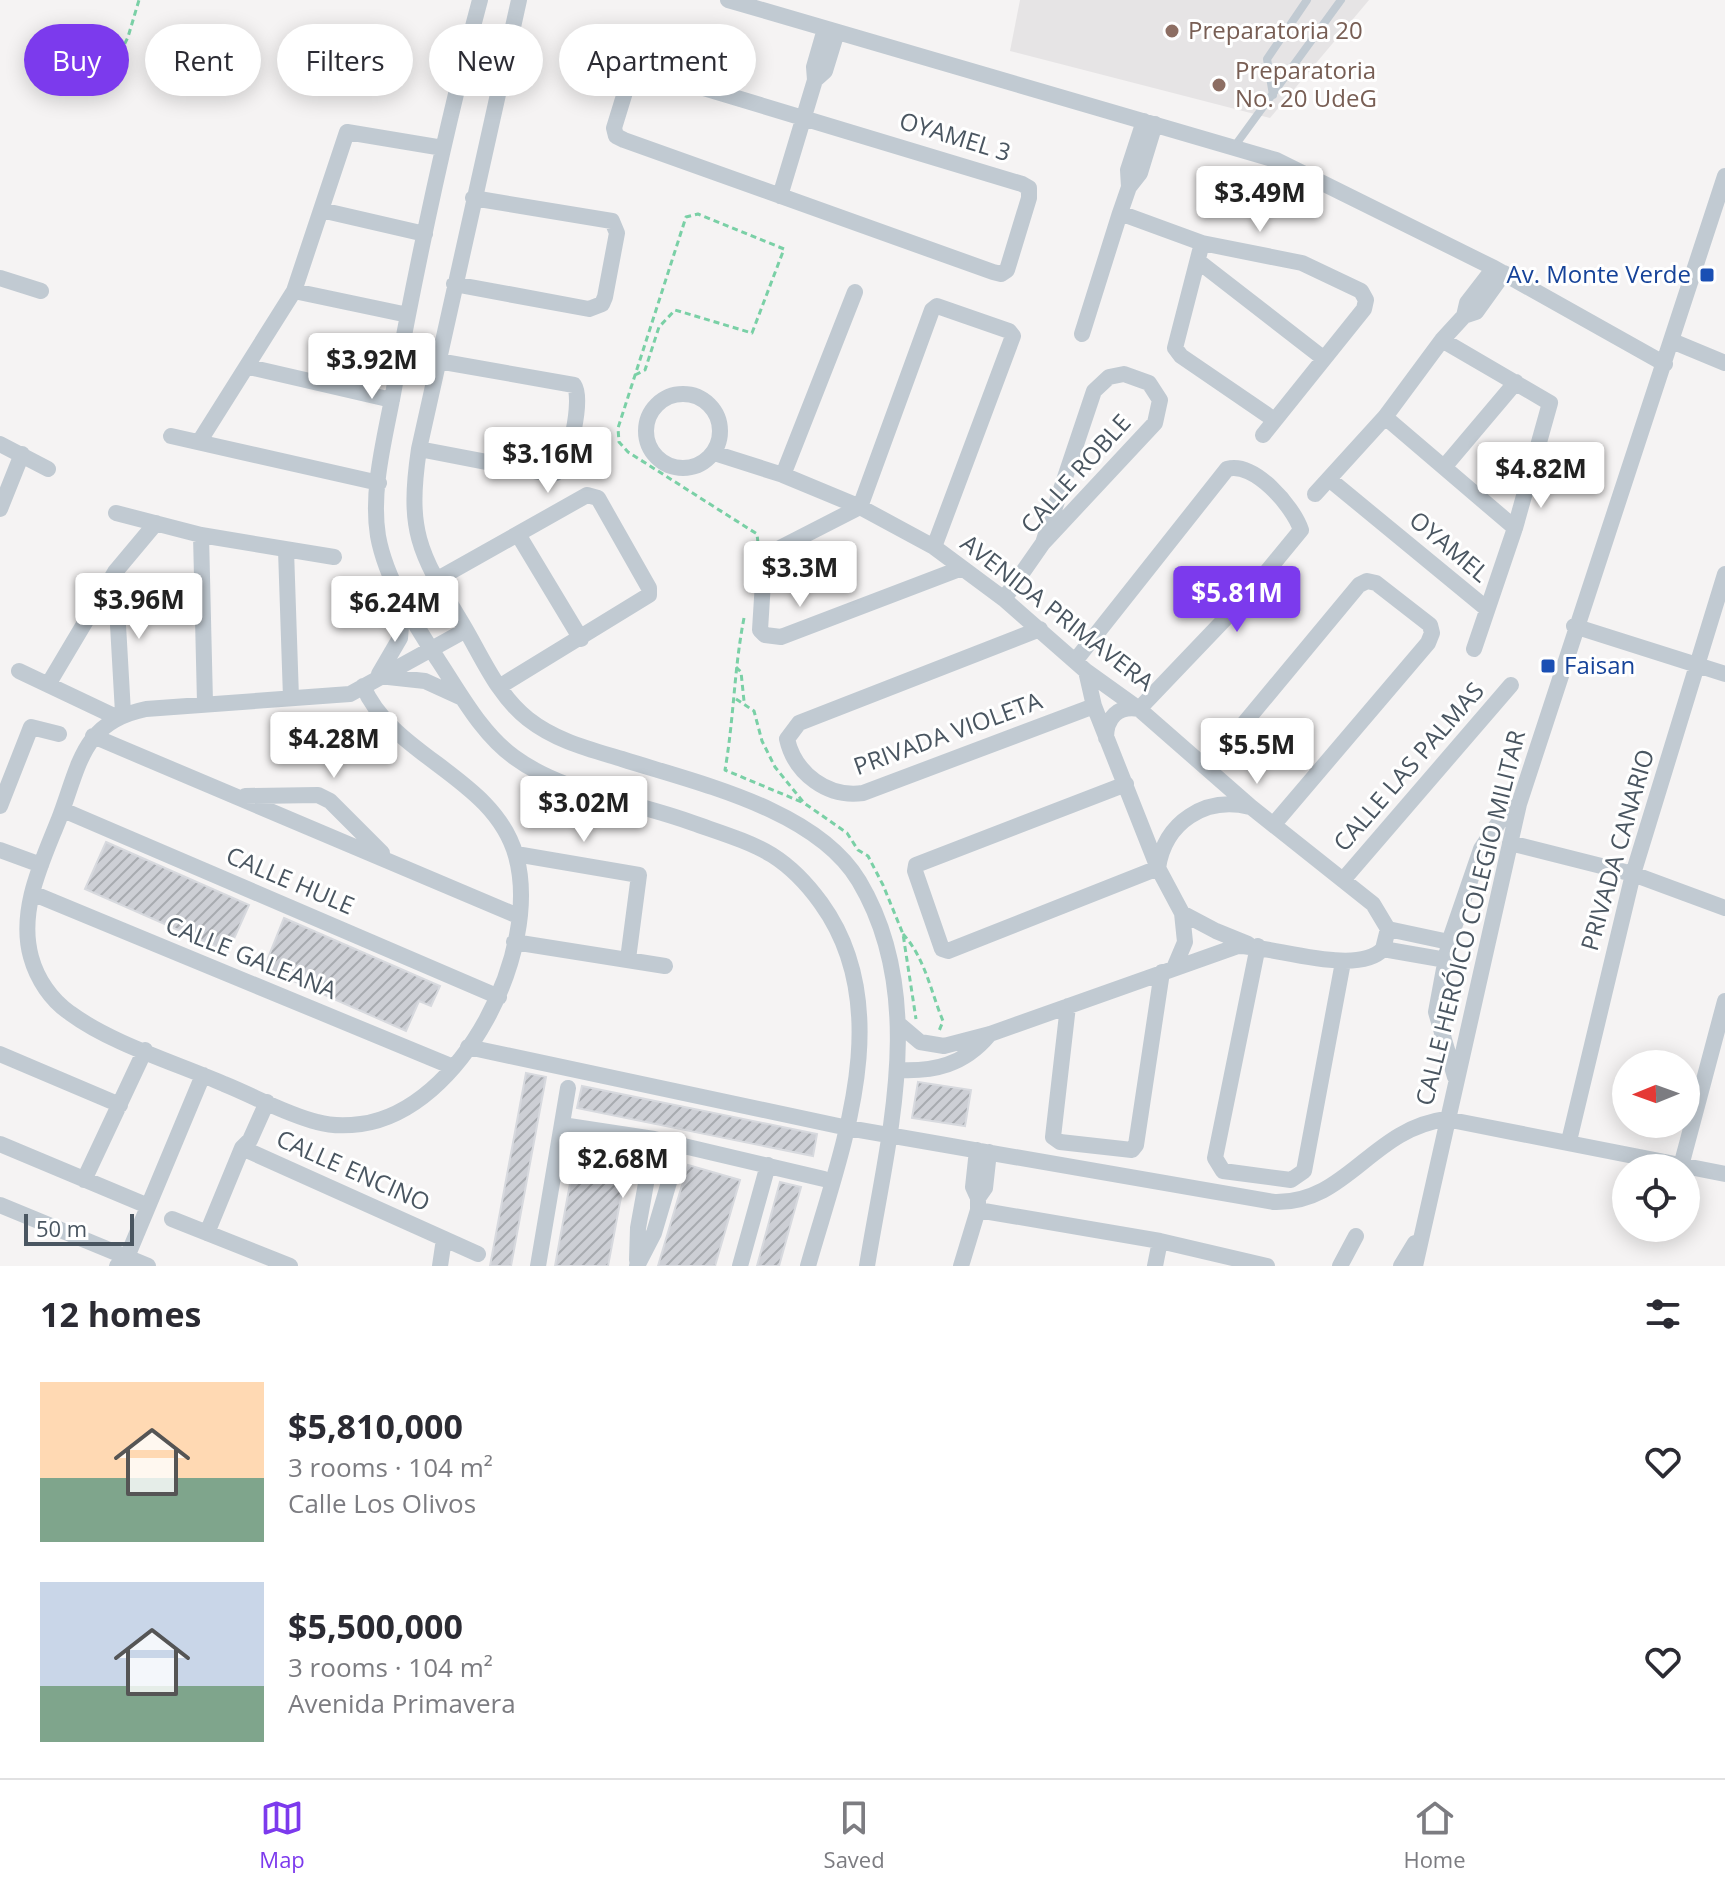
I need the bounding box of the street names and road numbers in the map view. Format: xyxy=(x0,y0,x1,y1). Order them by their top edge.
street label: OYAMEL 3 xyxy=(896,103,1015,168)
street label: CALLE ROBLE xyxy=(1013,406,1137,540)
street label: OYAMEL xyxy=(1403,503,1497,589)
street label: AVENIDA PRIMAVERA xyxy=(954,526,1162,698)
street label: CALLE LAS PALMAS xyxy=(1325,674,1491,858)
street label: PRIVADA VIOLETA xyxy=(849,683,1047,782)
street label: CALLE HERÓICO COLEGIO MILITAR xyxy=(1407,726,1532,1109)
street label: PRIVADA CANARIO xyxy=(1572,745,1661,954)
street label: CALLE HULE xyxy=(222,838,360,921)
street label: CALLE GALEANA xyxy=(161,907,343,1006)
street label: CALLE ENCINO xyxy=(272,1121,436,1218)

